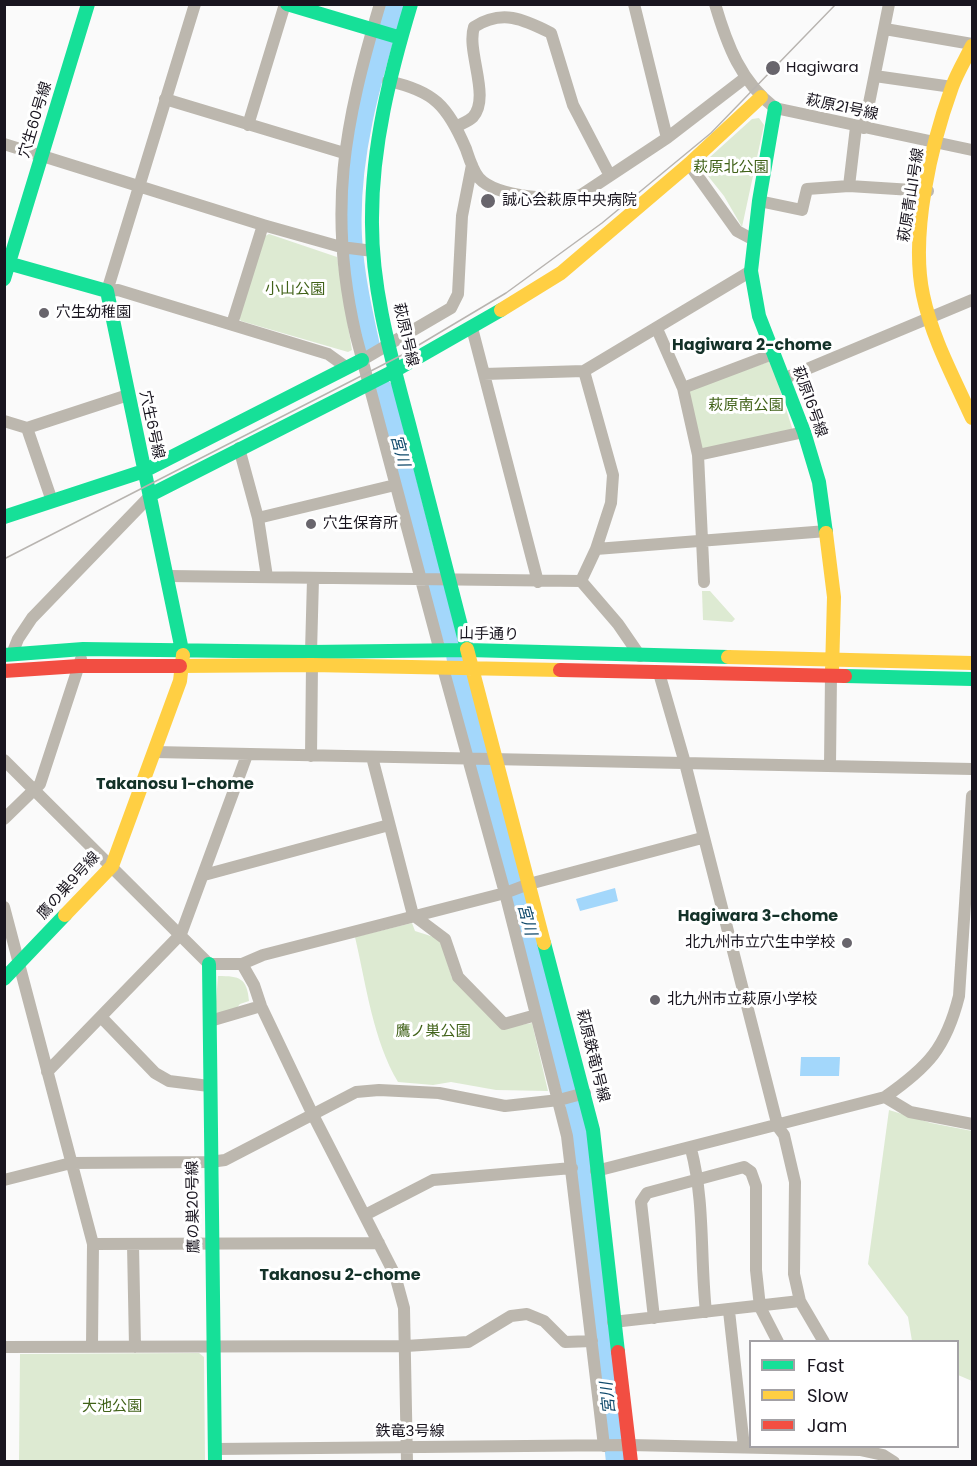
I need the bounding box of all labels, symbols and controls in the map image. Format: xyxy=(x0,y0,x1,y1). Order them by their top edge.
marker: Hagiwara xyxy=(764,59,782,77)
place label: Hagiwara xyxy=(786,59,859,77)
street label: 穴生60号線 xyxy=(16,80,56,160)
street label: 萩原21号線 xyxy=(804,92,880,124)
street label: 萩原青山1号線 xyxy=(896,147,928,243)
park label: 萩原北公園 xyxy=(694,159,768,177)
marker: 誠心会萩原中央病院 xyxy=(479,192,497,210)
place label: 誠心会萩原中央病院 xyxy=(502,192,637,210)
park label: 小山公園 xyxy=(265,281,325,299)
street label: 萩原1号線 xyxy=(389,301,421,369)
place label: 穴生幼稚園 xyxy=(56,304,131,322)
marker: 穴生幼稚園 xyxy=(37,306,51,320)
district label: Hagiwara 2-chome xyxy=(672,336,832,356)
street label: 萩原16号線 xyxy=(788,364,830,440)
street label: 穴生6号線 xyxy=(135,389,167,461)
park label: 萩原南公園 xyxy=(709,397,783,415)
water label: 宮川 xyxy=(386,433,412,469)
place label: 穴生保育所 xyxy=(323,515,398,533)
marker: 穴生保育所 xyxy=(304,517,318,531)
street label: 山手通り xyxy=(459,625,519,645)
district label: Takanosu 1-chome xyxy=(96,775,254,795)
street label: 鷹の巣9号線 xyxy=(34,849,104,923)
water label: 宮川 xyxy=(513,902,539,938)
district label: Hagiwara 3-chome xyxy=(678,907,838,927)
place label: 北九州市立穴生中学校 xyxy=(685,934,835,952)
marker: 北九州市立穴生中学校 xyxy=(840,936,854,950)
place label: 北九州市立萩原小学校 xyxy=(667,991,817,1009)
marker: 北九州市立萩原小学校 xyxy=(648,993,662,1007)
street label: 萩原鉄竜1号線 xyxy=(572,1008,612,1104)
park label: 鷹ノ巣公園 xyxy=(396,1023,470,1041)
street label: 鷹の巣20号線 xyxy=(184,1160,204,1254)
district label: Takanosu 2-chome xyxy=(259,1266,421,1286)
legend xyxy=(749,1340,959,1448)
text: Fast xyxy=(807,1353,844,1378)
water label: 宮川 xyxy=(598,1381,620,1415)
text: Slow xyxy=(807,1383,848,1408)
park label: 大池公園 xyxy=(82,1398,142,1416)
text: Jam xyxy=(807,1413,847,1438)
street label: 鉄竜3号線 xyxy=(376,1423,444,1441)

